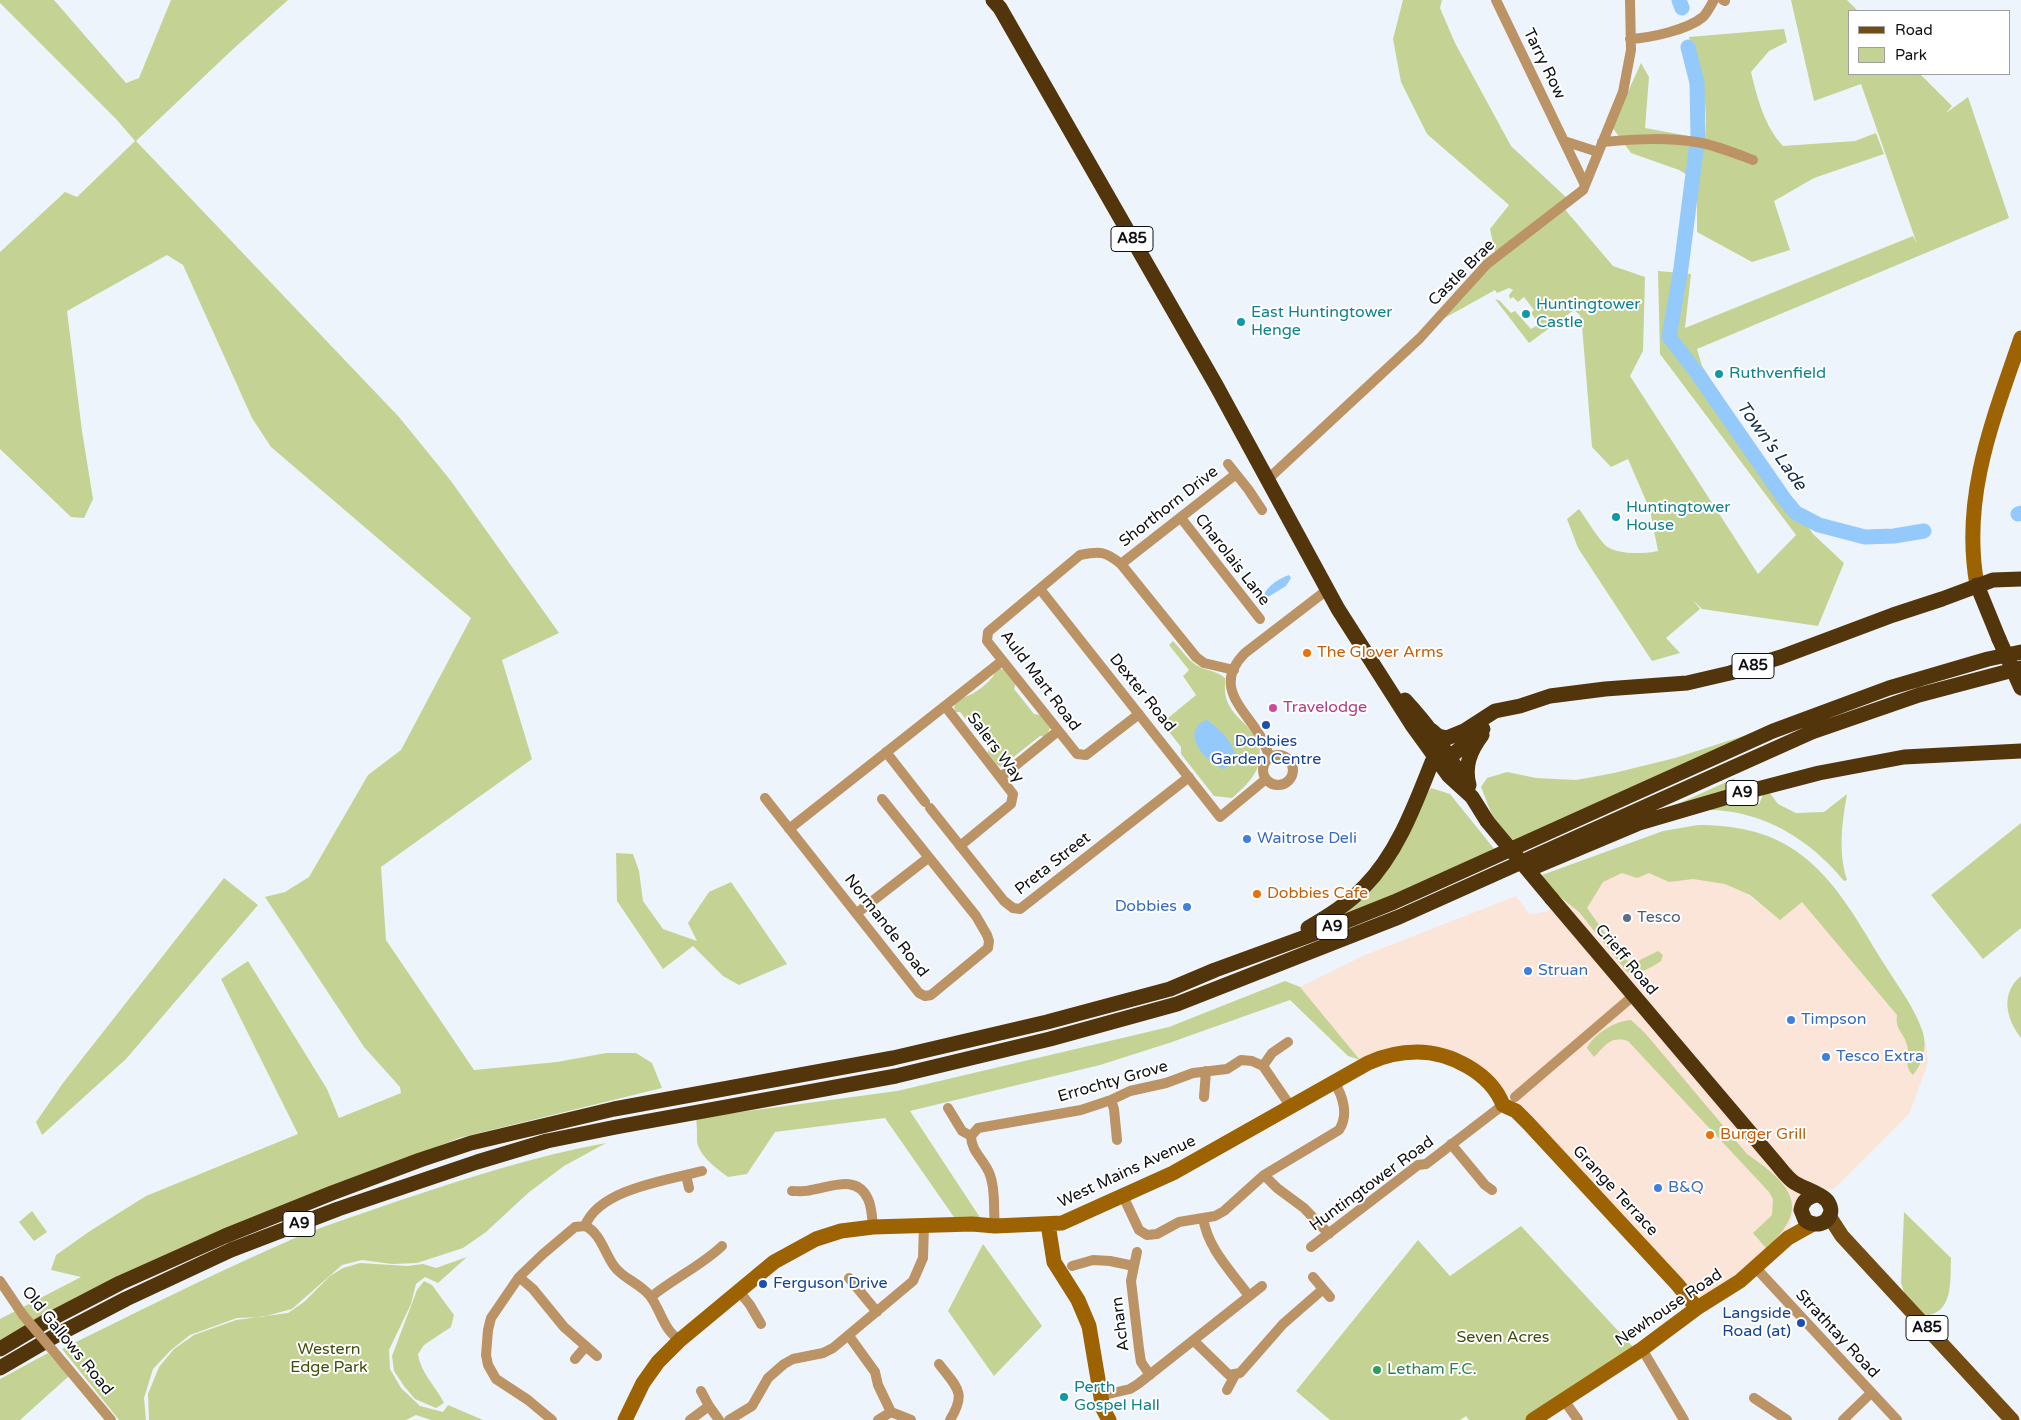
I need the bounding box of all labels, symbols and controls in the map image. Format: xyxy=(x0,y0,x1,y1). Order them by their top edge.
legend xyxy=(1848,10,2011,75)
text: Road xyxy=(1895,21,1933,39)
street label: Tarry Row xyxy=(1519,26,1569,102)
text: Park xyxy=(1895,46,1927,64)
road number: A85 xyxy=(1111,226,1153,252)
street label: Castle Brae xyxy=(1425,236,1499,310)
place label: Huntingtower Castle xyxy=(1536,295,1640,333)
place label: East Huntingtower Henge xyxy=(1251,303,1392,341)
marker: Huntingtower Castle xyxy=(1520,308,1532,320)
marker: East Huntingtower Henge xyxy=(1235,316,1247,328)
place label: Ruthvenfield xyxy=(1729,364,1826,384)
marker: Ruthvenfield xyxy=(1713,368,1725,380)
water label: Town's Lade xyxy=(1731,397,1811,495)
street label: Shorthorn Drive xyxy=(1116,462,1222,552)
place label: Huntingtower House xyxy=(1626,498,1730,536)
street label: Charolais Lane xyxy=(1190,510,1274,610)
marker: Huntingtower House xyxy=(1610,511,1622,523)
street label: Auld Mart Road xyxy=(996,627,1084,735)
place label: The Glover Arms xyxy=(1317,643,1443,663)
marker: The Glover Arms xyxy=(1301,647,1313,659)
street label: Dexter Road xyxy=(1105,650,1179,736)
road number: A85 xyxy=(1732,654,1774,678)
place label: Travelodge xyxy=(1283,698,1367,718)
marker: Travelodge xyxy=(1267,702,1279,714)
street label: Salers Way xyxy=(962,709,1028,787)
marker: Dobbies Garden Centre xyxy=(1260,719,1272,731)
place label: Dobbies Garden Centre xyxy=(1211,732,1321,770)
road number: A9 xyxy=(1726,780,1758,806)
street label: Preta Street xyxy=(1011,829,1095,899)
place label: Waitrose Deli xyxy=(1257,829,1357,849)
marker: Waitrose Deli xyxy=(1241,833,1253,845)
street label: Normande Road xyxy=(840,871,932,981)
place label: Dobbies Cafe xyxy=(1267,884,1368,904)
marker: Dobbies Cafe xyxy=(1251,888,1263,900)
place label: Dobbies xyxy=(1115,897,1177,917)
marker: Dobbies xyxy=(1181,901,1193,913)
place label: Tesco xyxy=(1637,908,1681,928)
marker: Tesco xyxy=(1621,912,1633,924)
road number: A9 xyxy=(1316,914,1348,940)
street label: Crieff Road xyxy=(1591,921,1661,999)
place label: Struan xyxy=(1538,961,1588,981)
marker: Struan xyxy=(1522,965,1534,977)
place label: Timpson xyxy=(1801,1010,1867,1030)
marker: Timpson xyxy=(1785,1014,1797,1026)
place label: Tesco Extra xyxy=(1836,1047,1924,1067)
marker: Tesco Extra xyxy=(1820,1051,1832,1063)
street label: Errochty Grove xyxy=(1056,1057,1170,1107)
place label: Burger Grill xyxy=(1720,1125,1806,1145)
marker: Burger Grill xyxy=(1704,1129,1716,1141)
street label: West Mains Avenue xyxy=(1055,1132,1199,1212)
street label: Huntingtower Road xyxy=(1306,1132,1438,1236)
street label: Grange Terrace xyxy=(1568,1142,1662,1240)
place label: B&Q xyxy=(1668,1178,1704,1198)
marker: B&Q xyxy=(1652,1182,1664,1194)
road number: A9 xyxy=(283,1212,315,1236)
street label: Newhouse Road xyxy=(1612,1265,1726,1351)
place label: Ferguson Drive xyxy=(773,1274,888,1294)
marker: Ferguson Drive xyxy=(757,1278,769,1290)
street label: Old Gallows Road xyxy=(17,1283,117,1399)
street label: Strathtay Road xyxy=(1791,1286,1883,1382)
street label: Acharn xyxy=(1108,1296,1134,1352)
place label: Langside Road (at) xyxy=(1722,1304,1791,1342)
road number: A85 xyxy=(1906,1316,1948,1340)
marker: Langside Road (at) xyxy=(1795,1317,1807,1329)
park label: Seven Acres xyxy=(1456,1328,1550,1348)
park label: Western Edge Park xyxy=(290,1340,368,1378)
place label: Letham F.C. xyxy=(1387,1360,1477,1380)
marker: Letham F.C. xyxy=(1371,1364,1383,1376)
place label: Perth Gospel Hall xyxy=(1074,1378,1160,1416)
marker: Perth Gospel Hall xyxy=(1058,1391,1070,1403)

